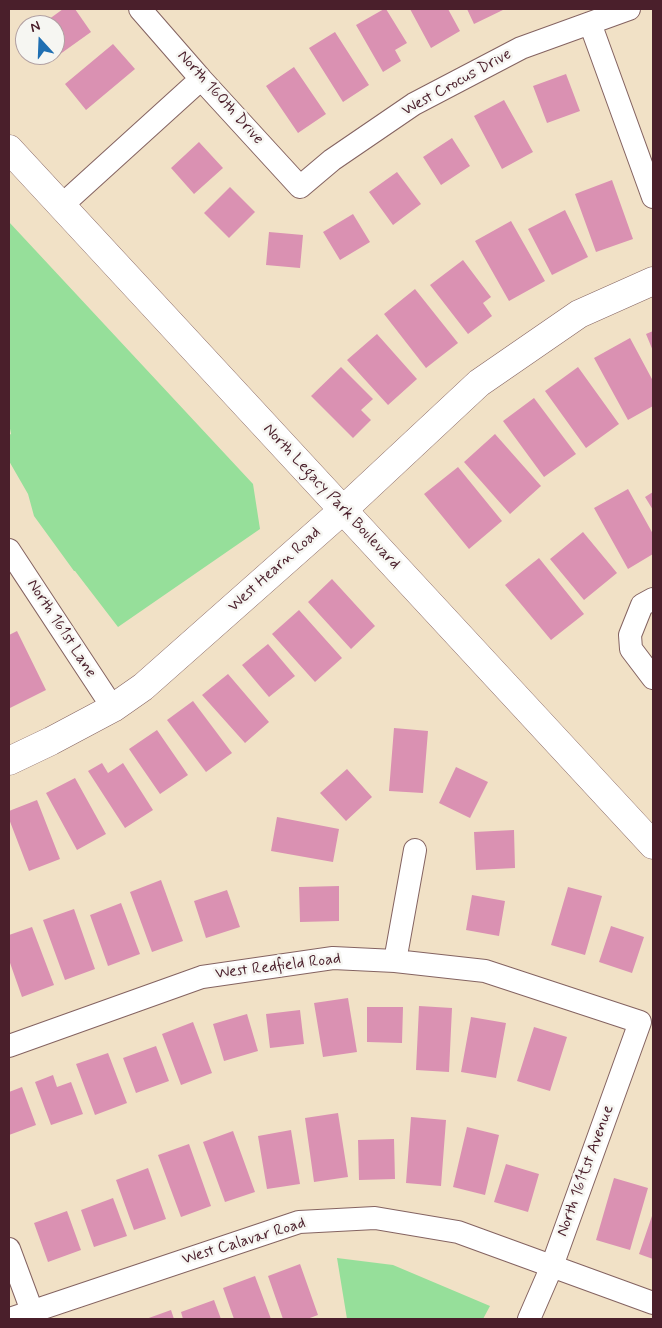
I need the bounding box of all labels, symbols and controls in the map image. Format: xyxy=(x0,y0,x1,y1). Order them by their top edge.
north arrow xyxy=(15,15,65,65)
text: N xyxy=(28,17,43,37)
street label: West Crocus Drive xyxy=(399,45,515,121)
street label: North 160th Drive xyxy=(173,47,267,149)
street label: North Legacy Park Boulevard xyxy=(258,420,404,574)
street label: West Hearn Road xyxy=(225,523,325,617)
street label: North 161st Lane xyxy=(22,576,100,682)
street label: West Redfield Road xyxy=(214,950,342,984)
street label: North 161tst Avenue xyxy=(553,1103,619,1239)
street label: West Calavar Road xyxy=(180,1214,308,1270)

